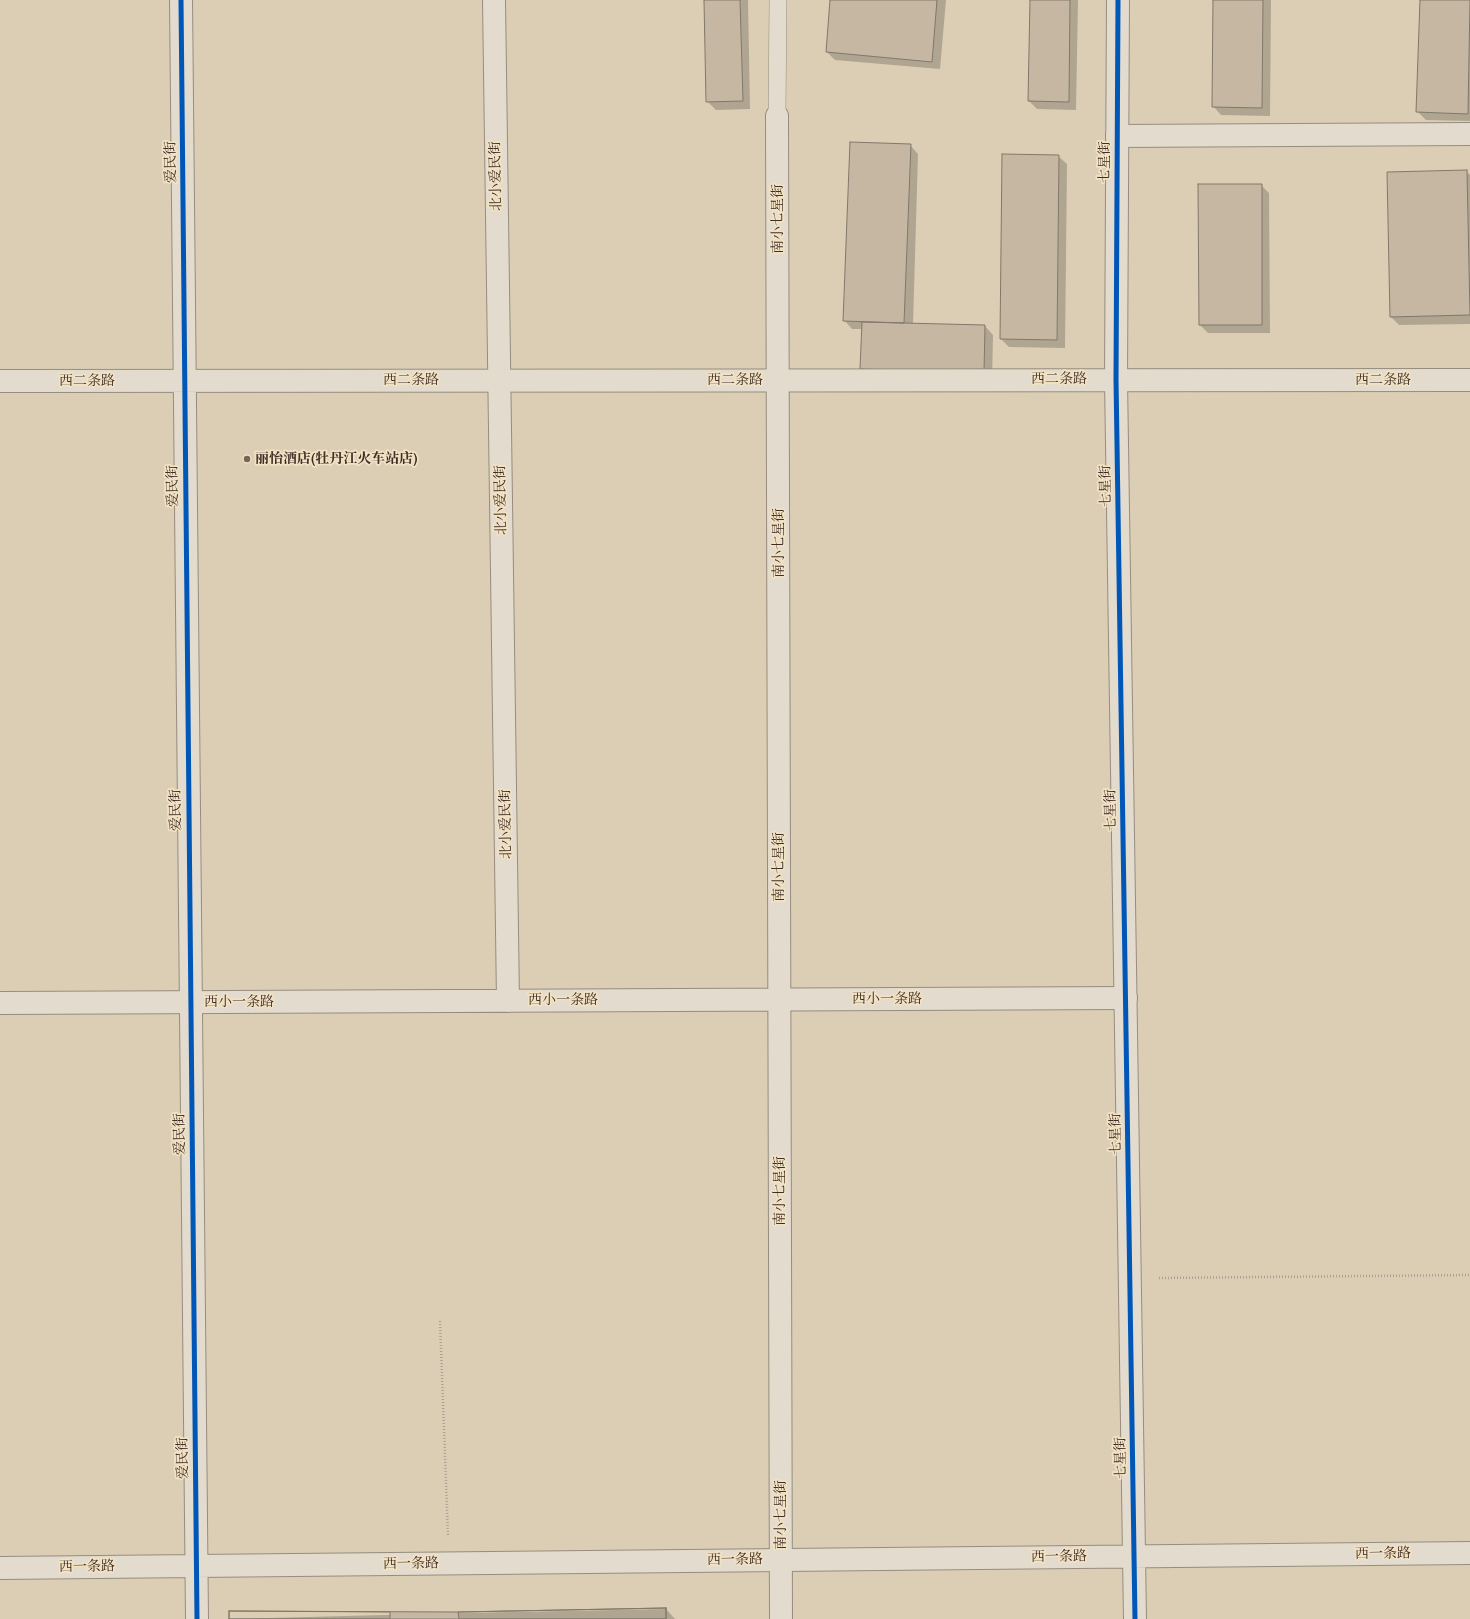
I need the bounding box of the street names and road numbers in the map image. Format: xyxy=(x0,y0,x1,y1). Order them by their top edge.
street label: 爱民街 xyxy=(162,141,180,183)
street label: 北小爱民街 xyxy=(487,141,505,211)
street label: 七星街 xyxy=(1097,141,1113,183)
street label: 南小七星街 xyxy=(770,184,786,254)
street label: 西二条路 xyxy=(1031,371,1087,387)
street label: 西二条路 xyxy=(383,372,439,388)
street label: 西二条路 xyxy=(707,372,763,388)
street label: 西二条路 xyxy=(1355,372,1411,388)
street label: 西二条路 xyxy=(59,373,115,389)
street label: 爱民街 xyxy=(164,465,182,507)
street label: 北小爱民街 xyxy=(492,465,510,535)
street label: 七星街 xyxy=(1097,465,1115,507)
street label: 南小七星街 xyxy=(771,508,787,578)
street label: 爱民街 xyxy=(167,789,185,831)
street label: 北小爱民街 xyxy=(497,789,515,859)
street label: 七星街 xyxy=(1102,789,1120,831)
street label: 南小七星街 xyxy=(771,832,787,902)
street label: 西小一条路 xyxy=(852,991,922,1007)
street label: 西小一条路 xyxy=(528,992,598,1008)
street label: 西小一条路 xyxy=(204,994,274,1010)
street label: 爱民街 xyxy=(171,1113,189,1155)
street label: 七星街 xyxy=(1107,1113,1125,1155)
street label: 南小七星街 xyxy=(772,1156,788,1226)
street label: 爱民街 xyxy=(174,1437,192,1479)
street label: 七星街 xyxy=(1112,1437,1130,1479)
street label: 南小七星街 xyxy=(773,1480,789,1550)
street label: 西一条路 xyxy=(1355,1545,1411,1563)
street label: 西一条路 xyxy=(1031,1548,1087,1566)
street label: 西一条路 xyxy=(707,1551,763,1569)
street label: 西一条路 xyxy=(383,1555,439,1573)
street label: 西一条路 xyxy=(59,1558,115,1576)

